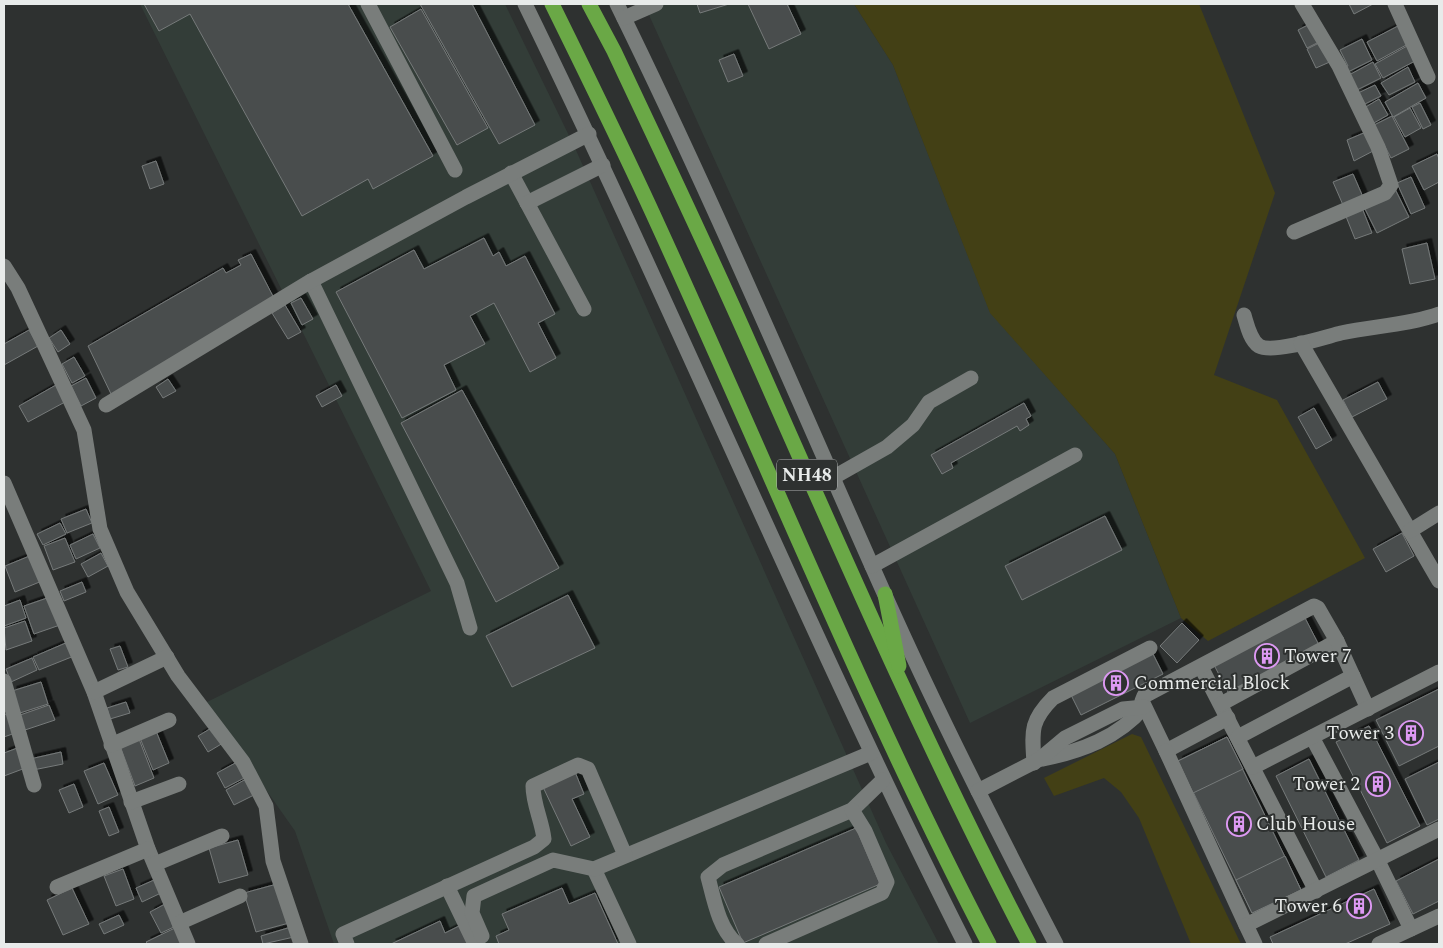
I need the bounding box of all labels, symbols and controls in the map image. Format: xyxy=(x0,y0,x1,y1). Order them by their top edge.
road number: NH48 xyxy=(777,460,837,490)
place label: Tower 7 xyxy=(1284,642,1351,671)
building icon: Tower 7 xyxy=(1254,643,1280,669)
place label: Commercial Block xyxy=(1134,669,1290,698)
building icon: Commercial Block xyxy=(1103,670,1129,696)
place label: Tower 3 xyxy=(1327,719,1394,748)
building icon: Tower 3 xyxy=(1398,720,1424,746)
place label: Tower 2 xyxy=(1293,770,1360,799)
building icon: Tower 2 xyxy=(1365,771,1391,797)
place label: Club House xyxy=(1256,810,1355,839)
building icon: Club House xyxy=(1226,811,1252,837)
place label: Tower 6 xyxy=(1275,892,1342,921)
building icon: Tower 6 xyxy=(1346,893,1372,919)

